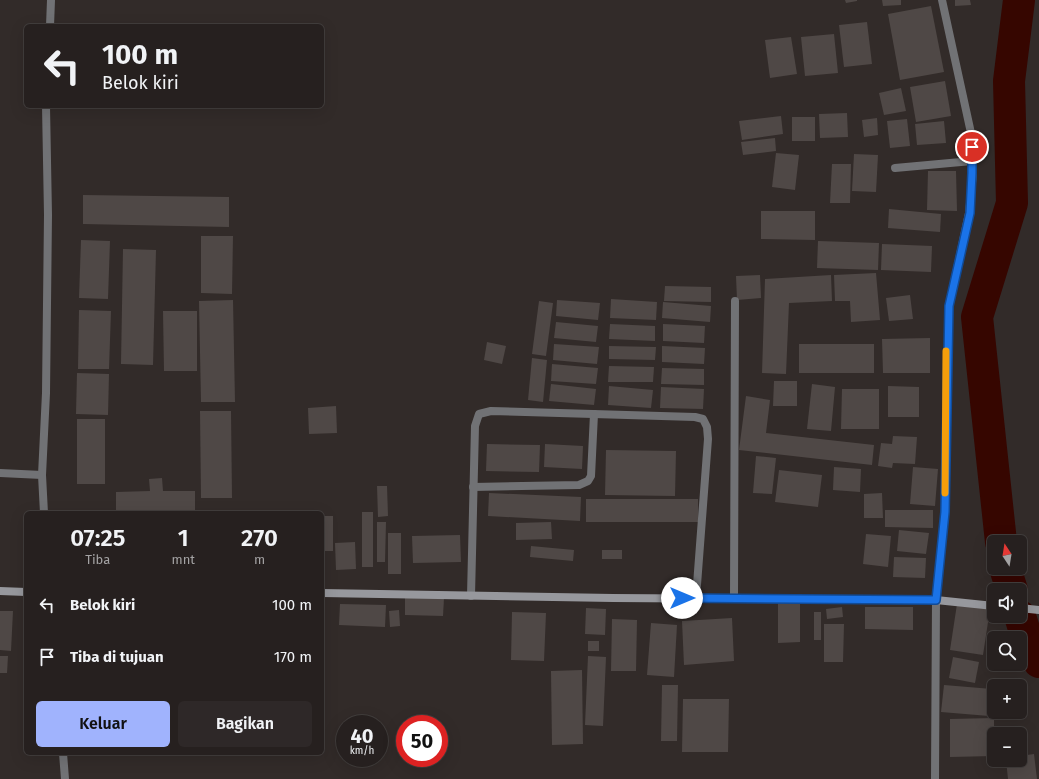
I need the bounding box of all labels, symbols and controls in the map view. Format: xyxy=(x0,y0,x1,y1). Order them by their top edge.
text: 100 m xyxy=(102,38,178,71)
icon: left xyxy=(36,40,88,92)
text: Belok kiri xyxy=(102,72,179,94)
pin xyxy=(955,130,989,164)
icon: arrive xyxy=(961,136,983,158)
text: 07:25 xyxy=(70,524,125,552)
text: 1 xyxy=(178,524,189,552)
text: 270 xyxy=(241,524,278,552)
north arrow xyxy=(987,535,1027,575)
map controls xyxy=(987,535,1027,767)
text: Tiba xyxy=(85,552,110,567)
text: mnt xyxy=(171,552,195,567)
text: m xyxy=(254,552,265,567)
position arrow xyxy=(661,577,703,619)
button: sound xyxy=(987,583,1027,623)
icon: left xyxy=(36,594,58,616)
text: Belok kiri xyxy=(70,596,135,614)
text: 100 m xyxy=(272,596,312,614)
button: search xyxy=(987,631,1027,671)
icon: arrive xyxy=(36,646,58,668)
text: Tiba di tujuan xyxy=(70,648,164,666)
text: 170 m xyxy=(274,648,312,666)
button: + xyxy=(987,679,1027,719)
button: Keluar xyxy=(36,701,170,747)
button: Bagikan xyxy=(178,701,312,747)
speed limit sign: 50 xyxy=(396,715,448,767)
text: 40 xyxy=(351,724,374,748)
button: − xyxy=(987,727,1027,767)
text: km/h xyxy=(350,745,374,757)

